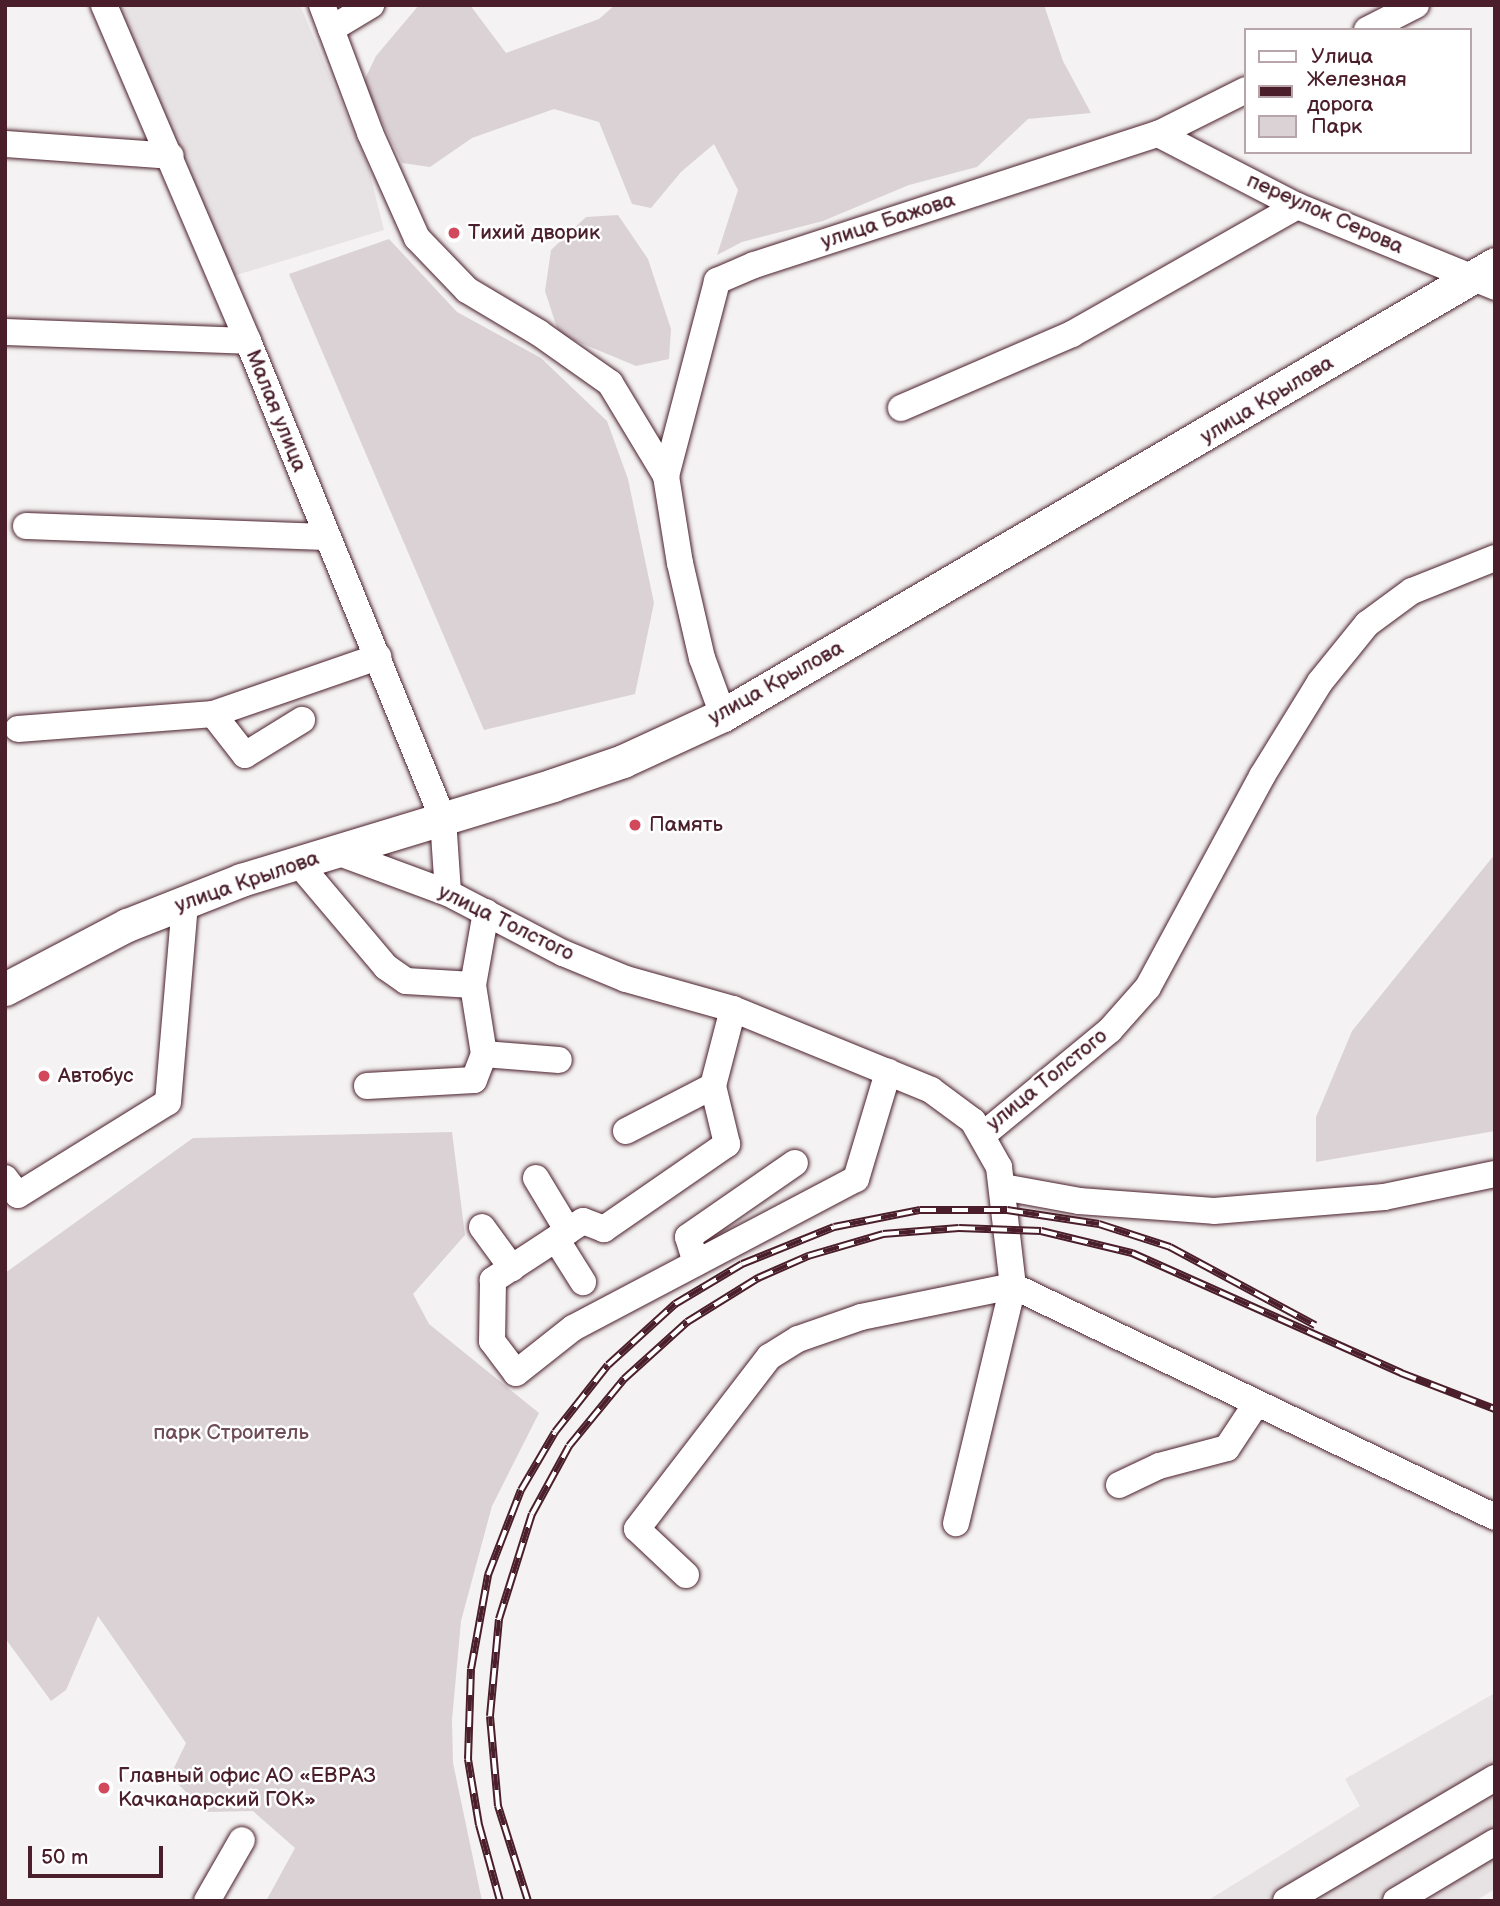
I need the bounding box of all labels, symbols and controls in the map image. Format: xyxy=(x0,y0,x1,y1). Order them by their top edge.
legend xyxy=(1244,28,1472,154)
text: Улица xyxy=(1311,44,1373,69)
text: Железная дорога xyxy=(1307,67,1407,117)
text: Парк xyxy=(1311,114,1362,139)
street label: переулок Серова xyxy=(1243,168,1407,260)
street label: улица Бажова xyxy=(818,187,958,255)
place label: Тихий дворик xyxy=(468,220,600,246)
marker: Тихий дворик xyxy=(446,225,462,241)
street label: Малая улица xyxy=(240,346,312,476)
street label: улица Крылова xyxy=(1196,350,1338,450)
street label: улица Крылова xyxy=(704,635,848,731)
place label: Память xyxy=(649,812,723,838)
marker: Память xyxy=(627,817,643,833)
street label: улица Крылова xyxy=(172,846,322,918)
street label: улица Толстого xyxy=(434,879,578,967)
street label: улица Толстого xyxy=(982,1024,1112,1136)
place label: Автобус xyxy=(58,1063,134,1089)
marker: Автобус xyxy=(36,1068,52,1084)
park label: парк Строитель xyxy=(153,1420,309,1446)
place label: Главный офис АО «ЕВРАЗ Качканарский ГОК» xyxy=(118,1763,376,1813)
marker: Главный офис АО «ЕВРАЗ Качканарский ГОК» xyxy=(96,1780,112,1796)
scale bar xyxy=(32,1832,166,1876)
text: 50 m xyxy=(41,1845,88,1870)

